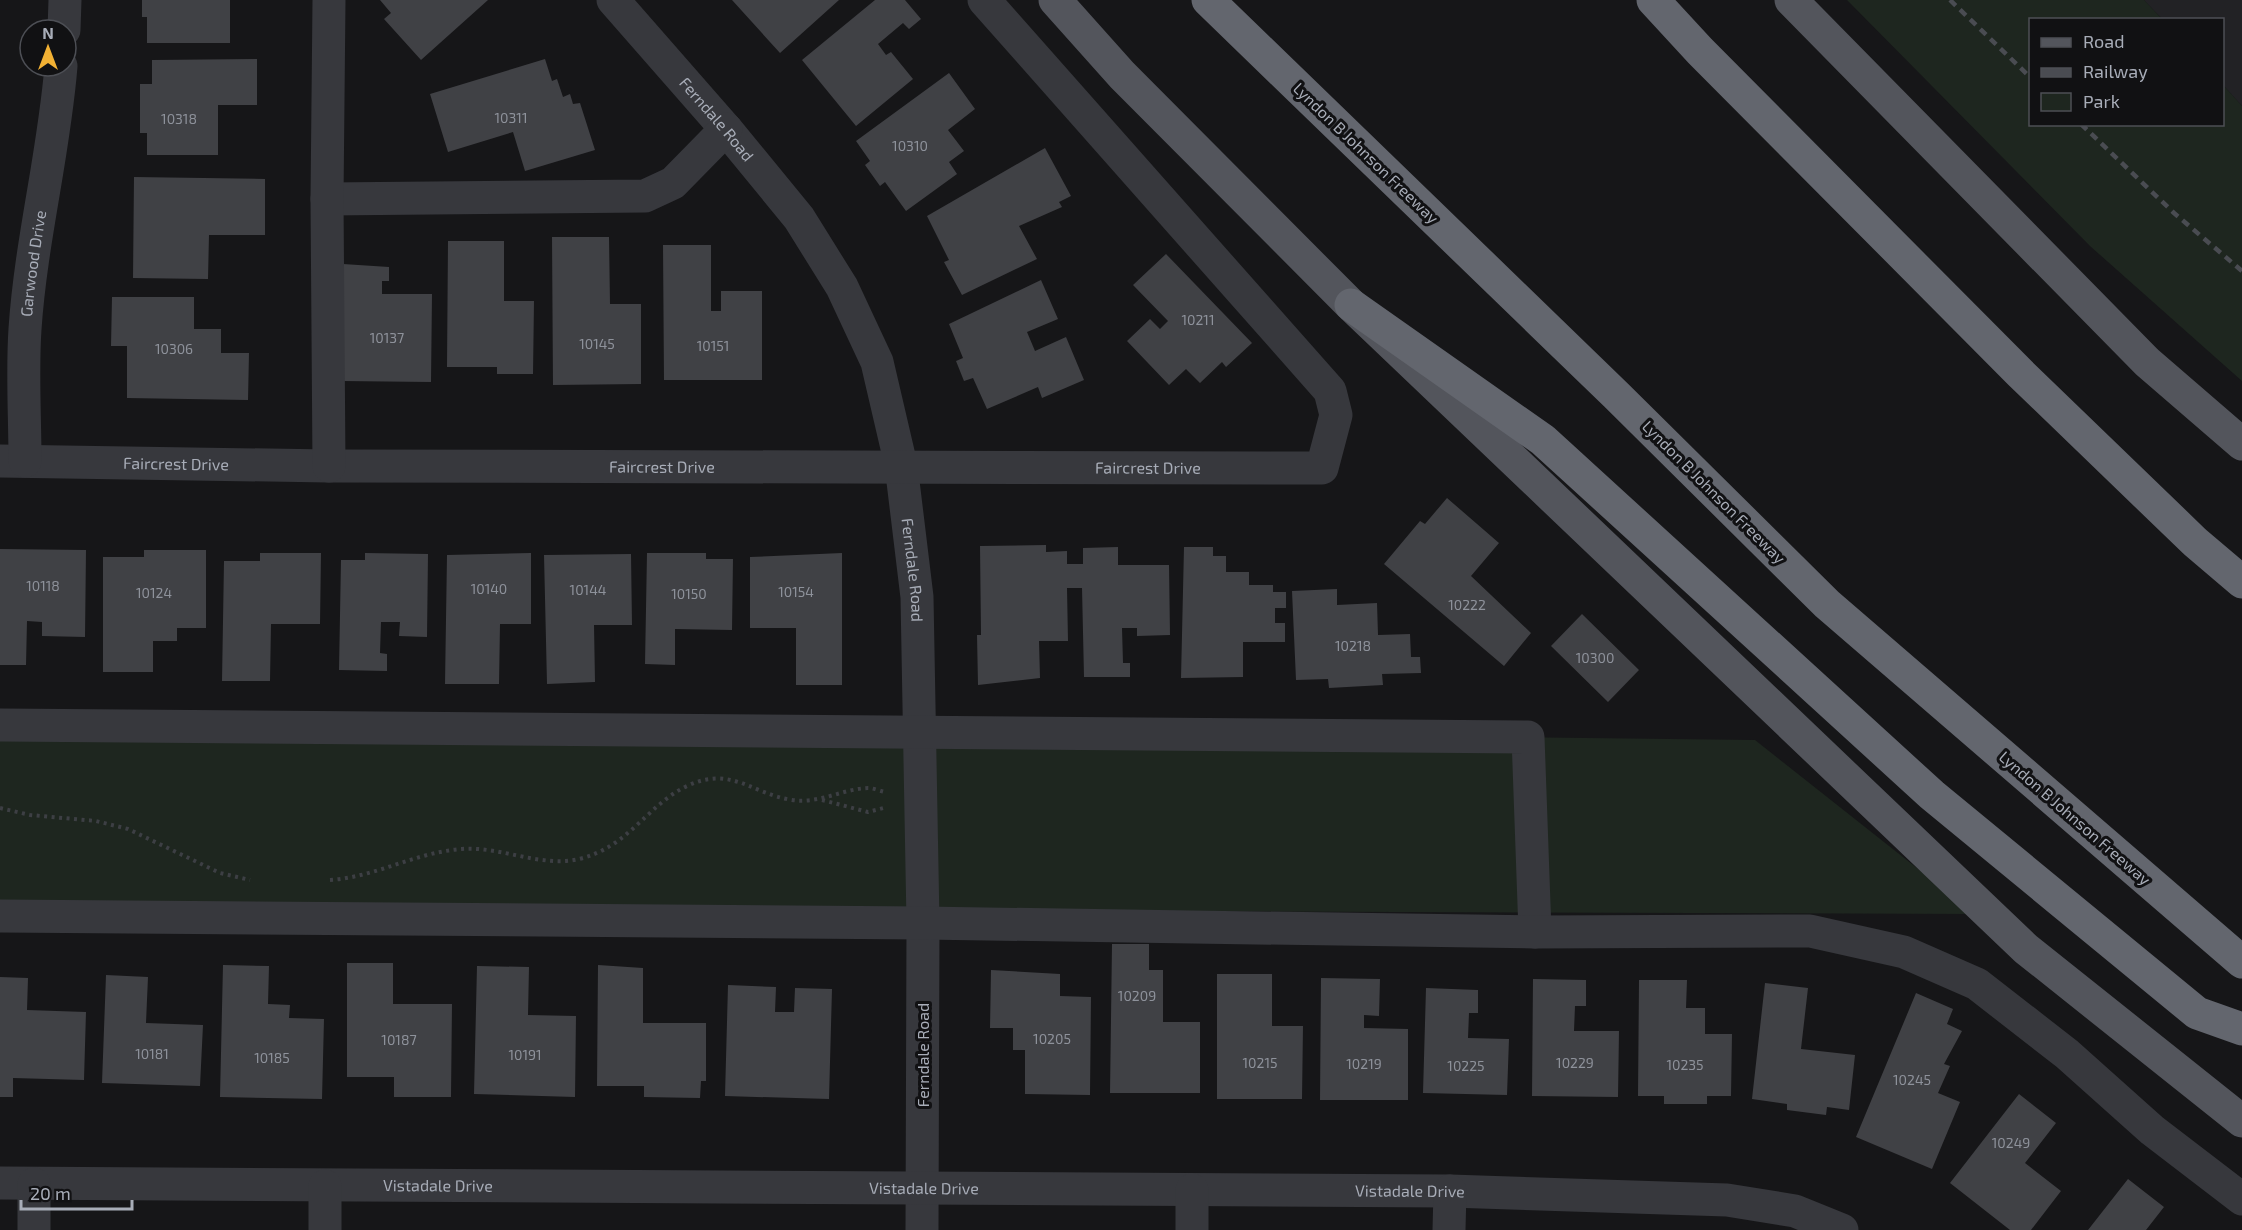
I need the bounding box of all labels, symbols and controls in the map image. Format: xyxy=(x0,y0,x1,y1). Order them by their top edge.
north arrow xyxy=(18,18,78,78)
legend xyxy=(2029,18,2224,126)
text: N xyxy=(42,23,54,42)
text: Road xyxy=(2083,30,2124,52)
text: Railway xyxy=(2083,60,2148,82)
street label: Ferndale Road xyxy=(676,73,758,165)
street label: Lyndon B Johnson Freeway xyxy=(1290,78,1443,227)
text: Park xyxy=(2083,90,2120,112)
house number: 10311 xyxy=(495,109,527,126)
house number: 10318 xyxy=(161,110,197,127)
house number: 10310 xyxy=(892,137,928,154)
street label: Garwood Drive xyxy=(16,209,49,318)
house number: 10211 xyxy=(1181,311,1215,328)
house number: 10137 xyxy=(370,329,404,346)
house number: 10145 xyxy=(579,335,615,352)
house number: 10151 xyxy=(697,337,729,354)
house number: 10306 xyxy=(155,340,193,357)
street label: Lyndon B Johnson Freeway xyxy=(1639,416,1790,568)
street label: Faircrest Drive xyxy=(123,453,229,473)
street label: Faircrest Drive xyxy=(609,457,715,476)
street label: Faircrest Drive xyxy=(1095,458,1201,477)
street label: Ferndale Road xyxy=(898,517,927,622)
house number: 10118 xyxy=(26,577,60,594)
house number: 10140 xyxy=(471,580,507,597)
house number: 10144 xyxy=(570,581,606,598)
house number: 10154 xyxy=(778,583,814,600)
house number: 10124 xyxy=(136,584,172,601)
house number: 10150 xyxy=(671,585,707,602)
house number: 10222 xyxy=(1448,596,1486,613)
house number: 10218 xyxy=(1335,637,1371,654)
house number: 10300 xyxy=(1576,649,1614,666)
street label: Lyndon B Johnson Freeway xyxy=(1996,747,2155,889)
house number: 10209 xyxy=(1118,987,1156,1004)
street label: Ferndale Road xyxy=(913,1003,932,1107)
house number: 10205 xyxy=(1033,1030,1071,1047)
house number: 10187 xyxy=(381,1031,417,1048)
house number: 10181 xyxy=(135,1045,169,1062)
house number: 10191 xyxy=(508,1046,542,1063)
house number: 10185 xyxy=(254,1049,290,1066)
house number: 10215 xyxy=(1243,1054,1277,1071)
house number: 10229 xyxy=(1556,1054,1594,1071)
house number: 10219 xyxy=(1346,1055,1382,1072)
house number: 10235 xyxy=(1666,1056,1704,1073)
house number: 10225 xyxy=(1447,1057,1485,1074)
house number: 10245 xyxy=(1893,1071,1931,1088)
house number: 10249 xyxy=(1992,1134,2030,1151)
scale bar xyxy=(21,1173,132,1211)
street label: Vistadale Drive xyxy=(383,1175,493,1195)
street label: Vistadale Drive xyxy=(869,1178,979,1197)
street label: Vistadale Drive xyxy=(1355,1180,1465,1200)
text: 20 m xyxy=(30,1182,71,1204)

